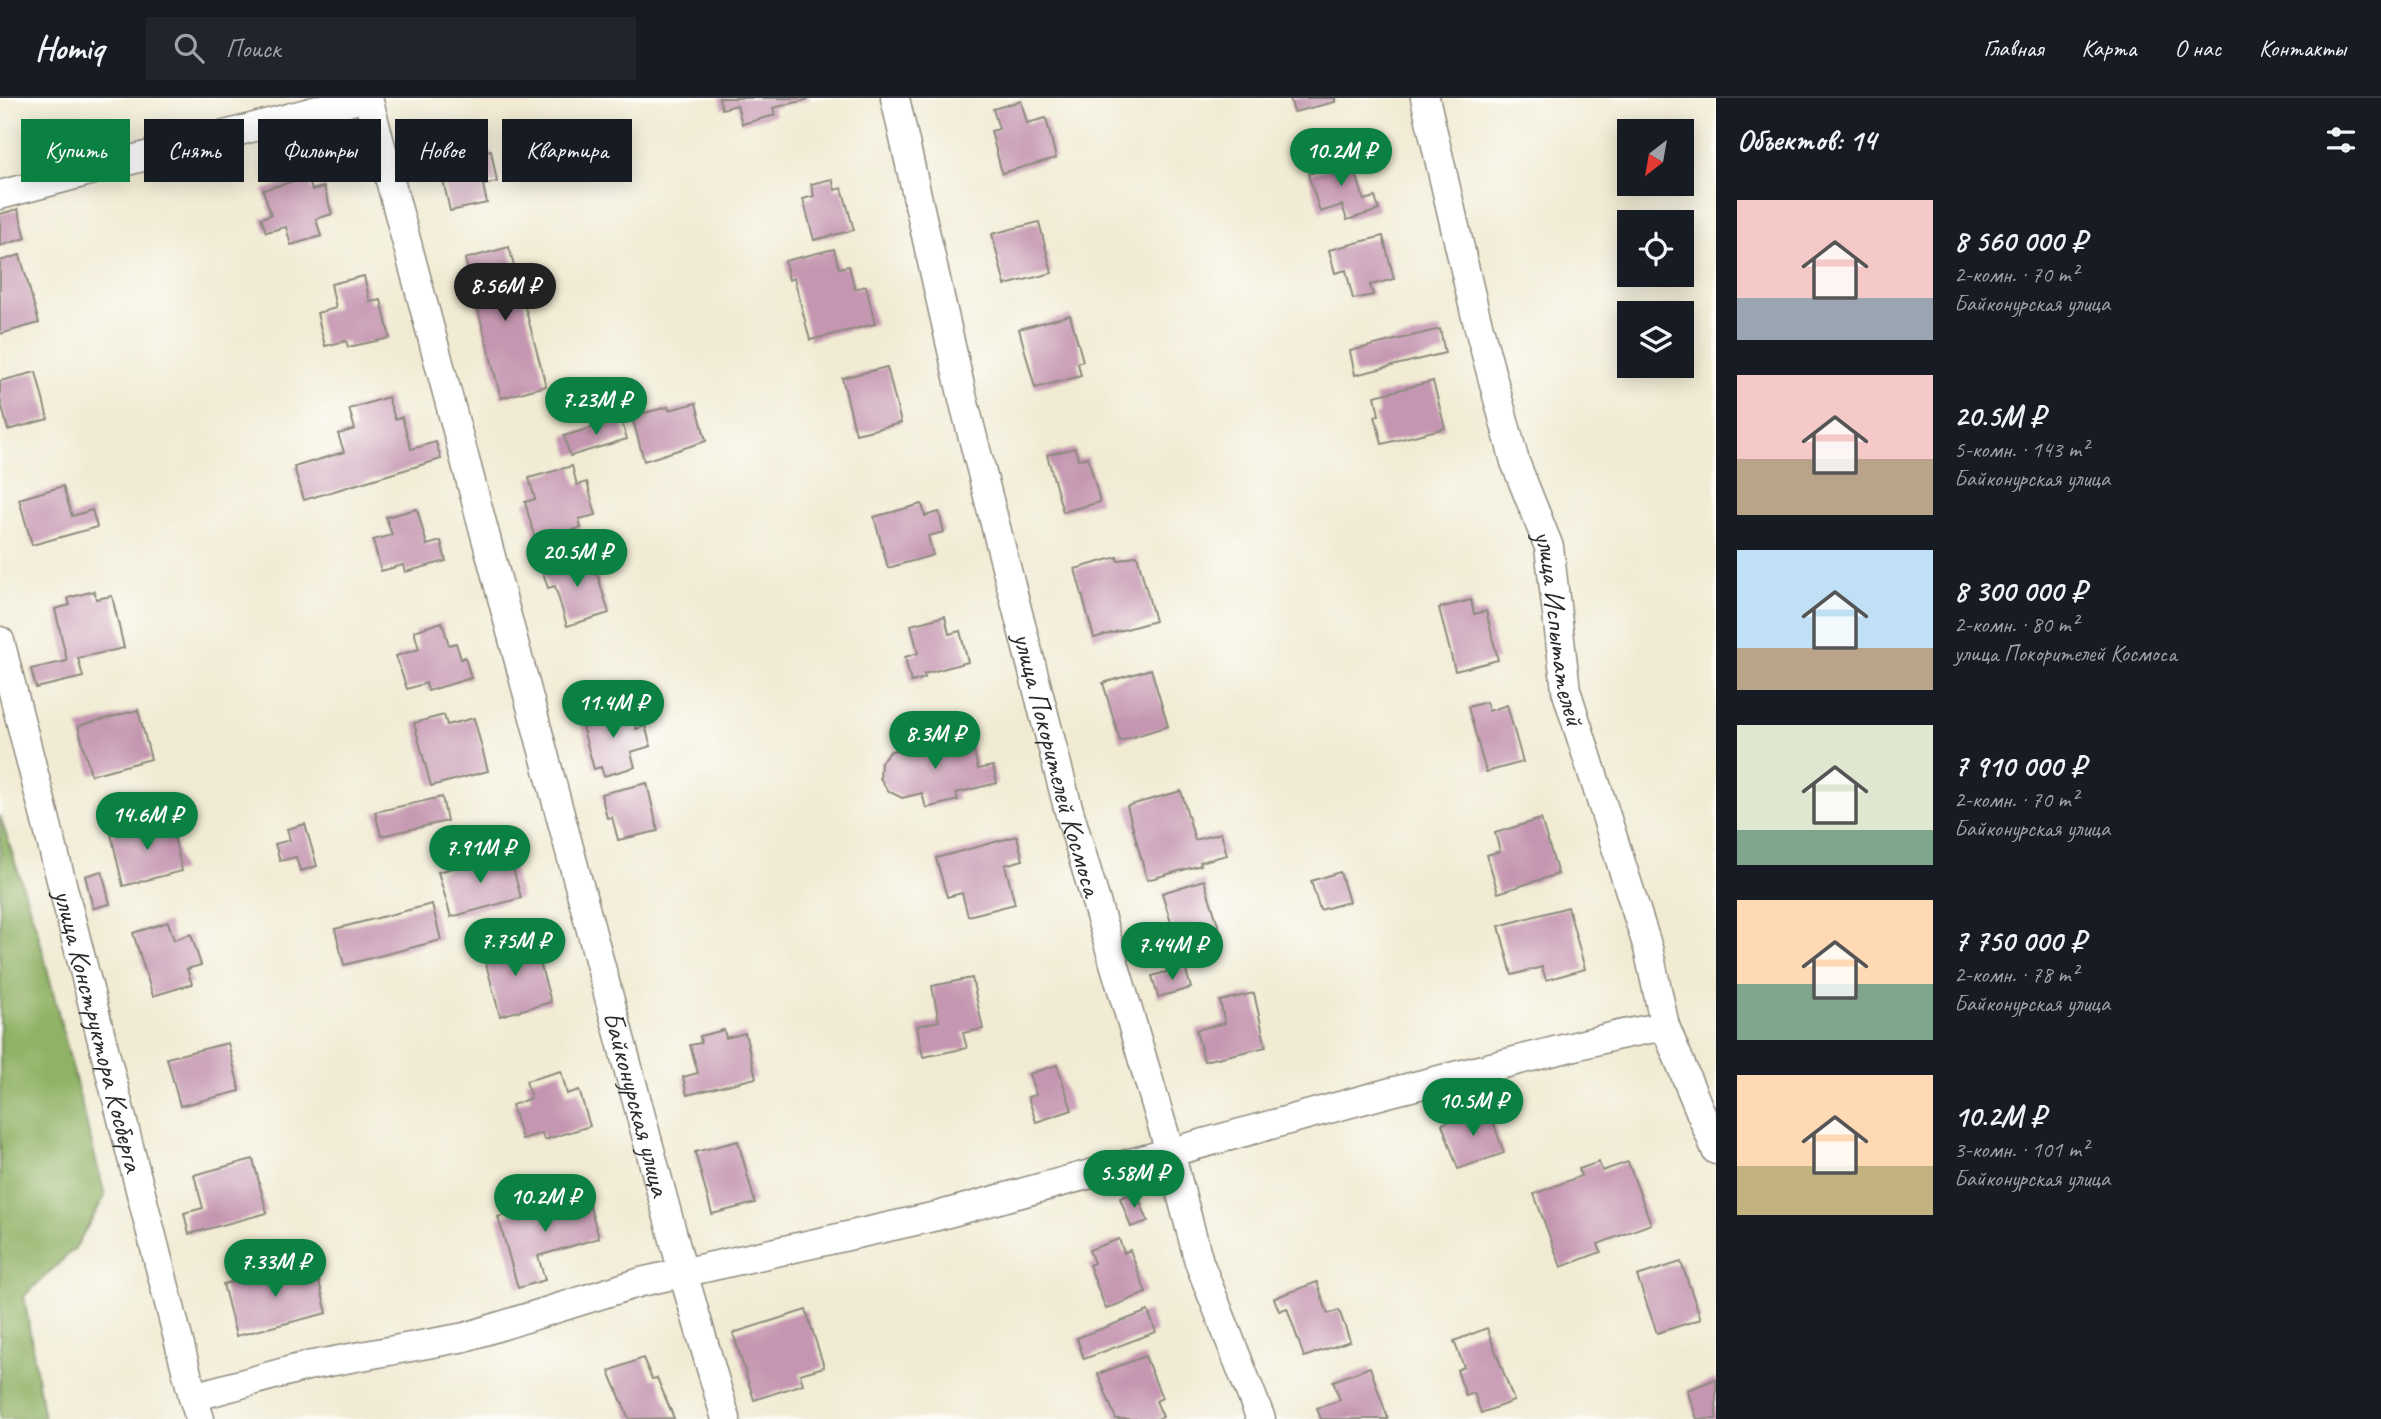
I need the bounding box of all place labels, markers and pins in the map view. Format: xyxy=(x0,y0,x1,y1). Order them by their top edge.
pin: 10.2M ₽ xyxy=(1276,129,1406,188)
pin: 8.56M ₽ xyxy=(440,264,570,323)
pin: 7.23M ₽ xyxy=(531,378,661,437)
pin: 20.5M ₽ xyxy=(512,530,642,589)
pin: 11.4M ₽ xyxy=(548,680,678,740)
pin: 8.3M ₽ xyxy=(878,712,992,771)
pin: 14.6M ₽ xyxy=(82,792,212,852)
pin: 7.91M ₽ xyxy=(415,826,545,885)
pin: 7.75M ₽ xyxy=(450,918,580,978)
pin: 7.44M ₽ xyxy=(1107,922,1237,982)
pin: 10.5M ₽ xyxy=(1408,1079,1538,1138)
pin: 5.58M ₽ xyxy=(1069,1150,1199,1210)
pin: 10.2M ₽ xyxy=(480,1174,610,1234)
pin: 7.33M ₽ xyxy=(210,1240,340,1299)

